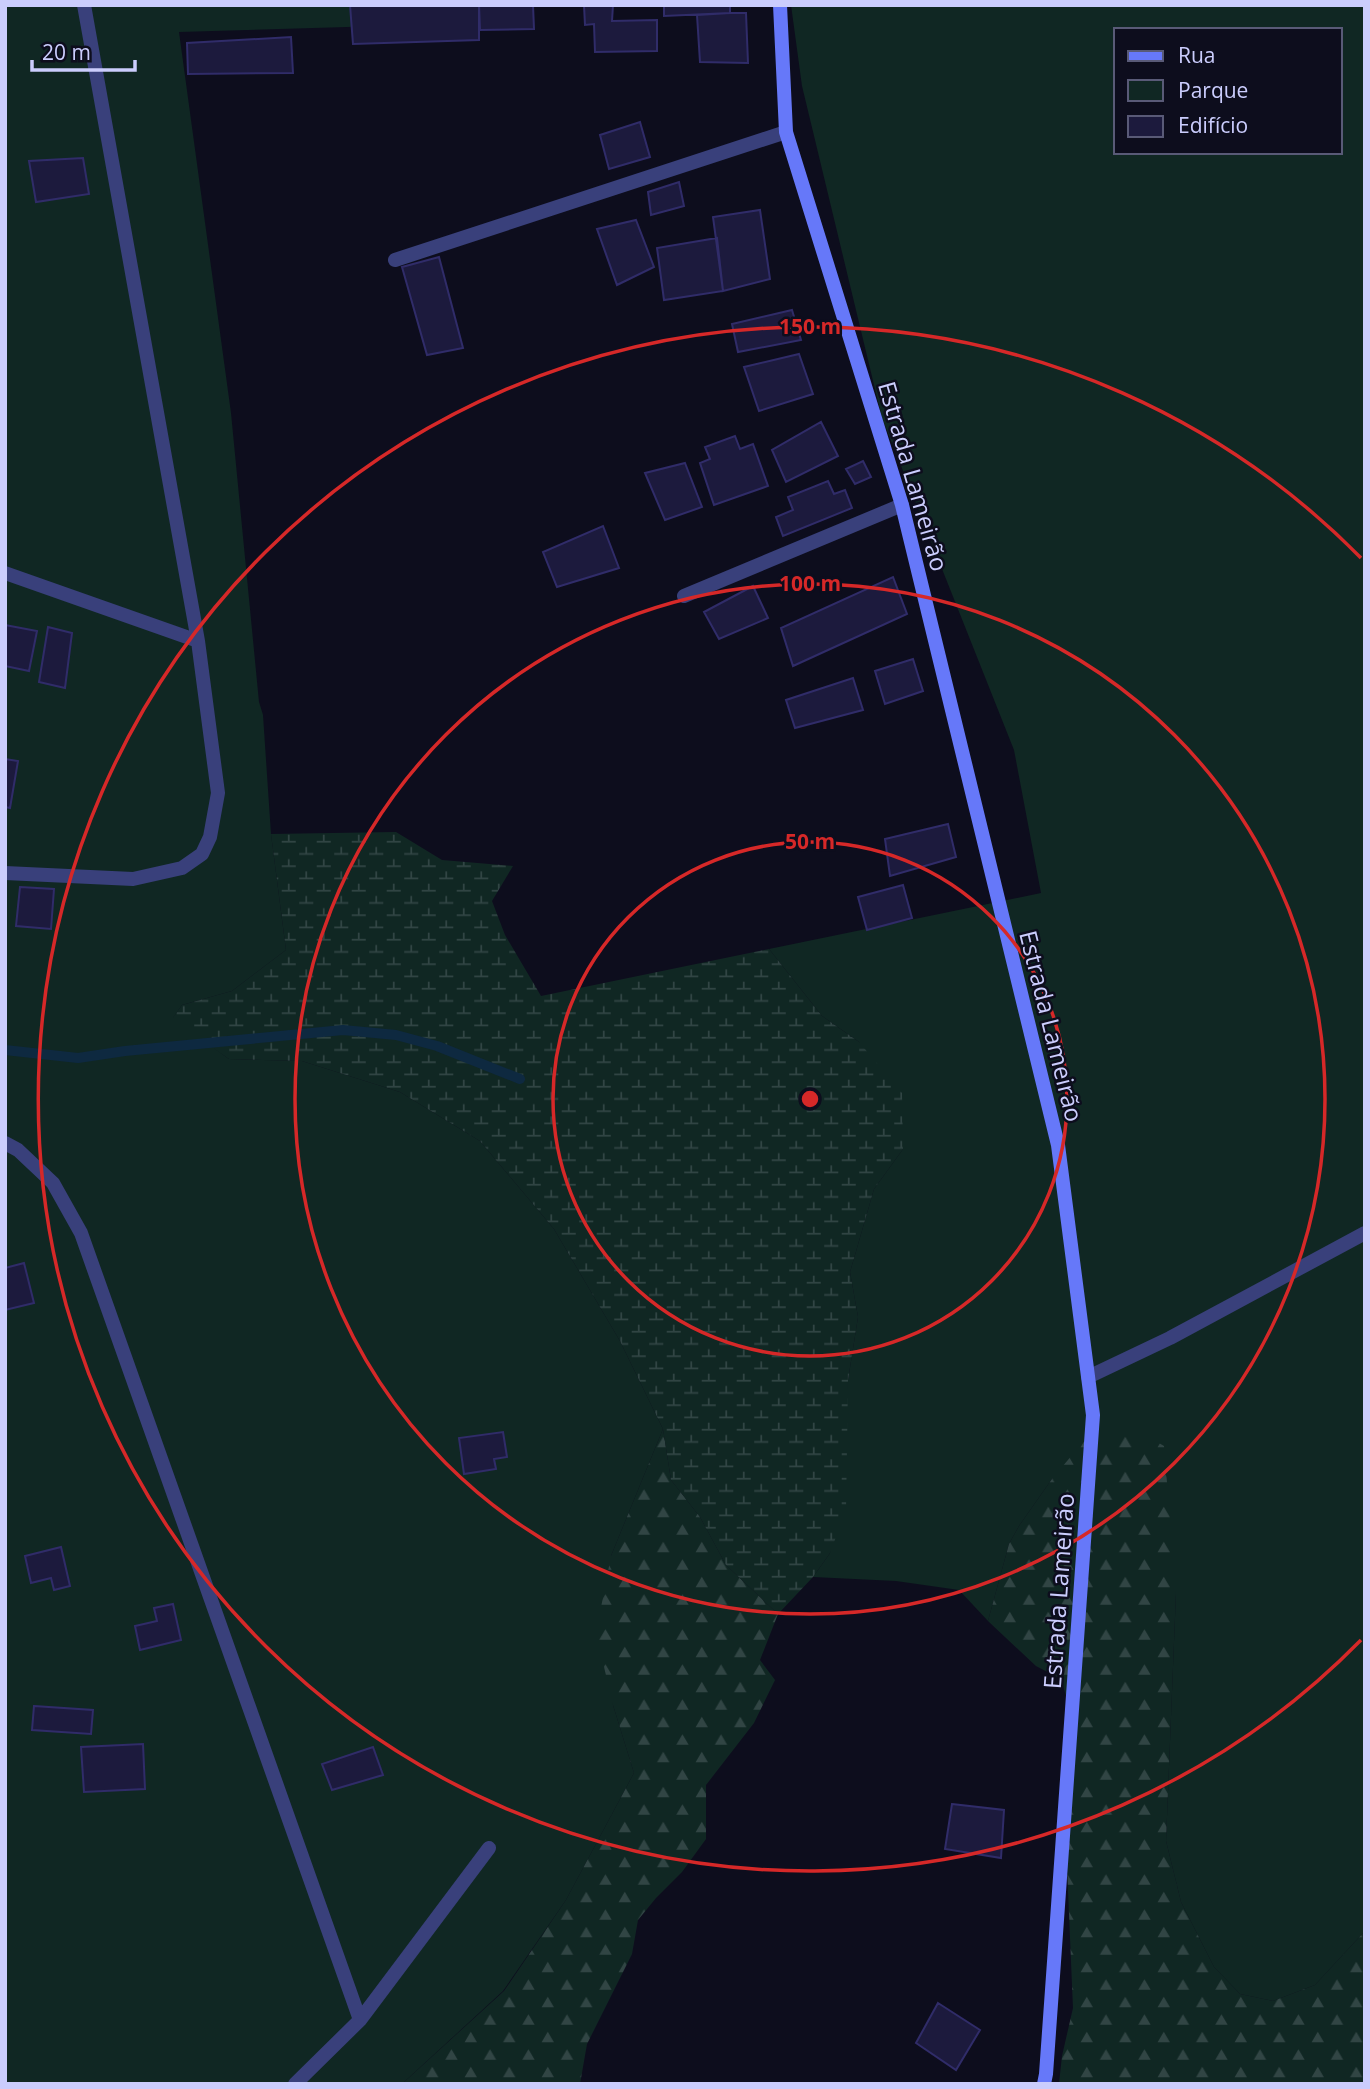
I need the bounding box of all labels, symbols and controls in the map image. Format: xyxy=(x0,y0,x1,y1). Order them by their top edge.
scale bar xyxy=(32,28,135,72)
legend xyxy=(1114,28,1342,154)
text: 20 m xyxy=(42,38,91,66)
text: Rua xyxy=(1178,41,1216,69)
text: Parque xyxy=(1178,76,1248,104)
text: Edifício xyxy=(1178,111,1248,139)
text: 150 m xyxy=(779,312,841,340)
street label: Estrada Lameirão xyxy=(871,377,957,575)
text: 100 m xyxy=(779,569,841,597)
text: 50 m xyxy=(785,827,835,855)
street label: Estrada Lameirão xyxy=(1012,927,1092,1125)
centre of rings xyxy=(798,1087,822,1111)
street label: Estrada Lameirão xyxy=(1035,1492,1081,1690)

